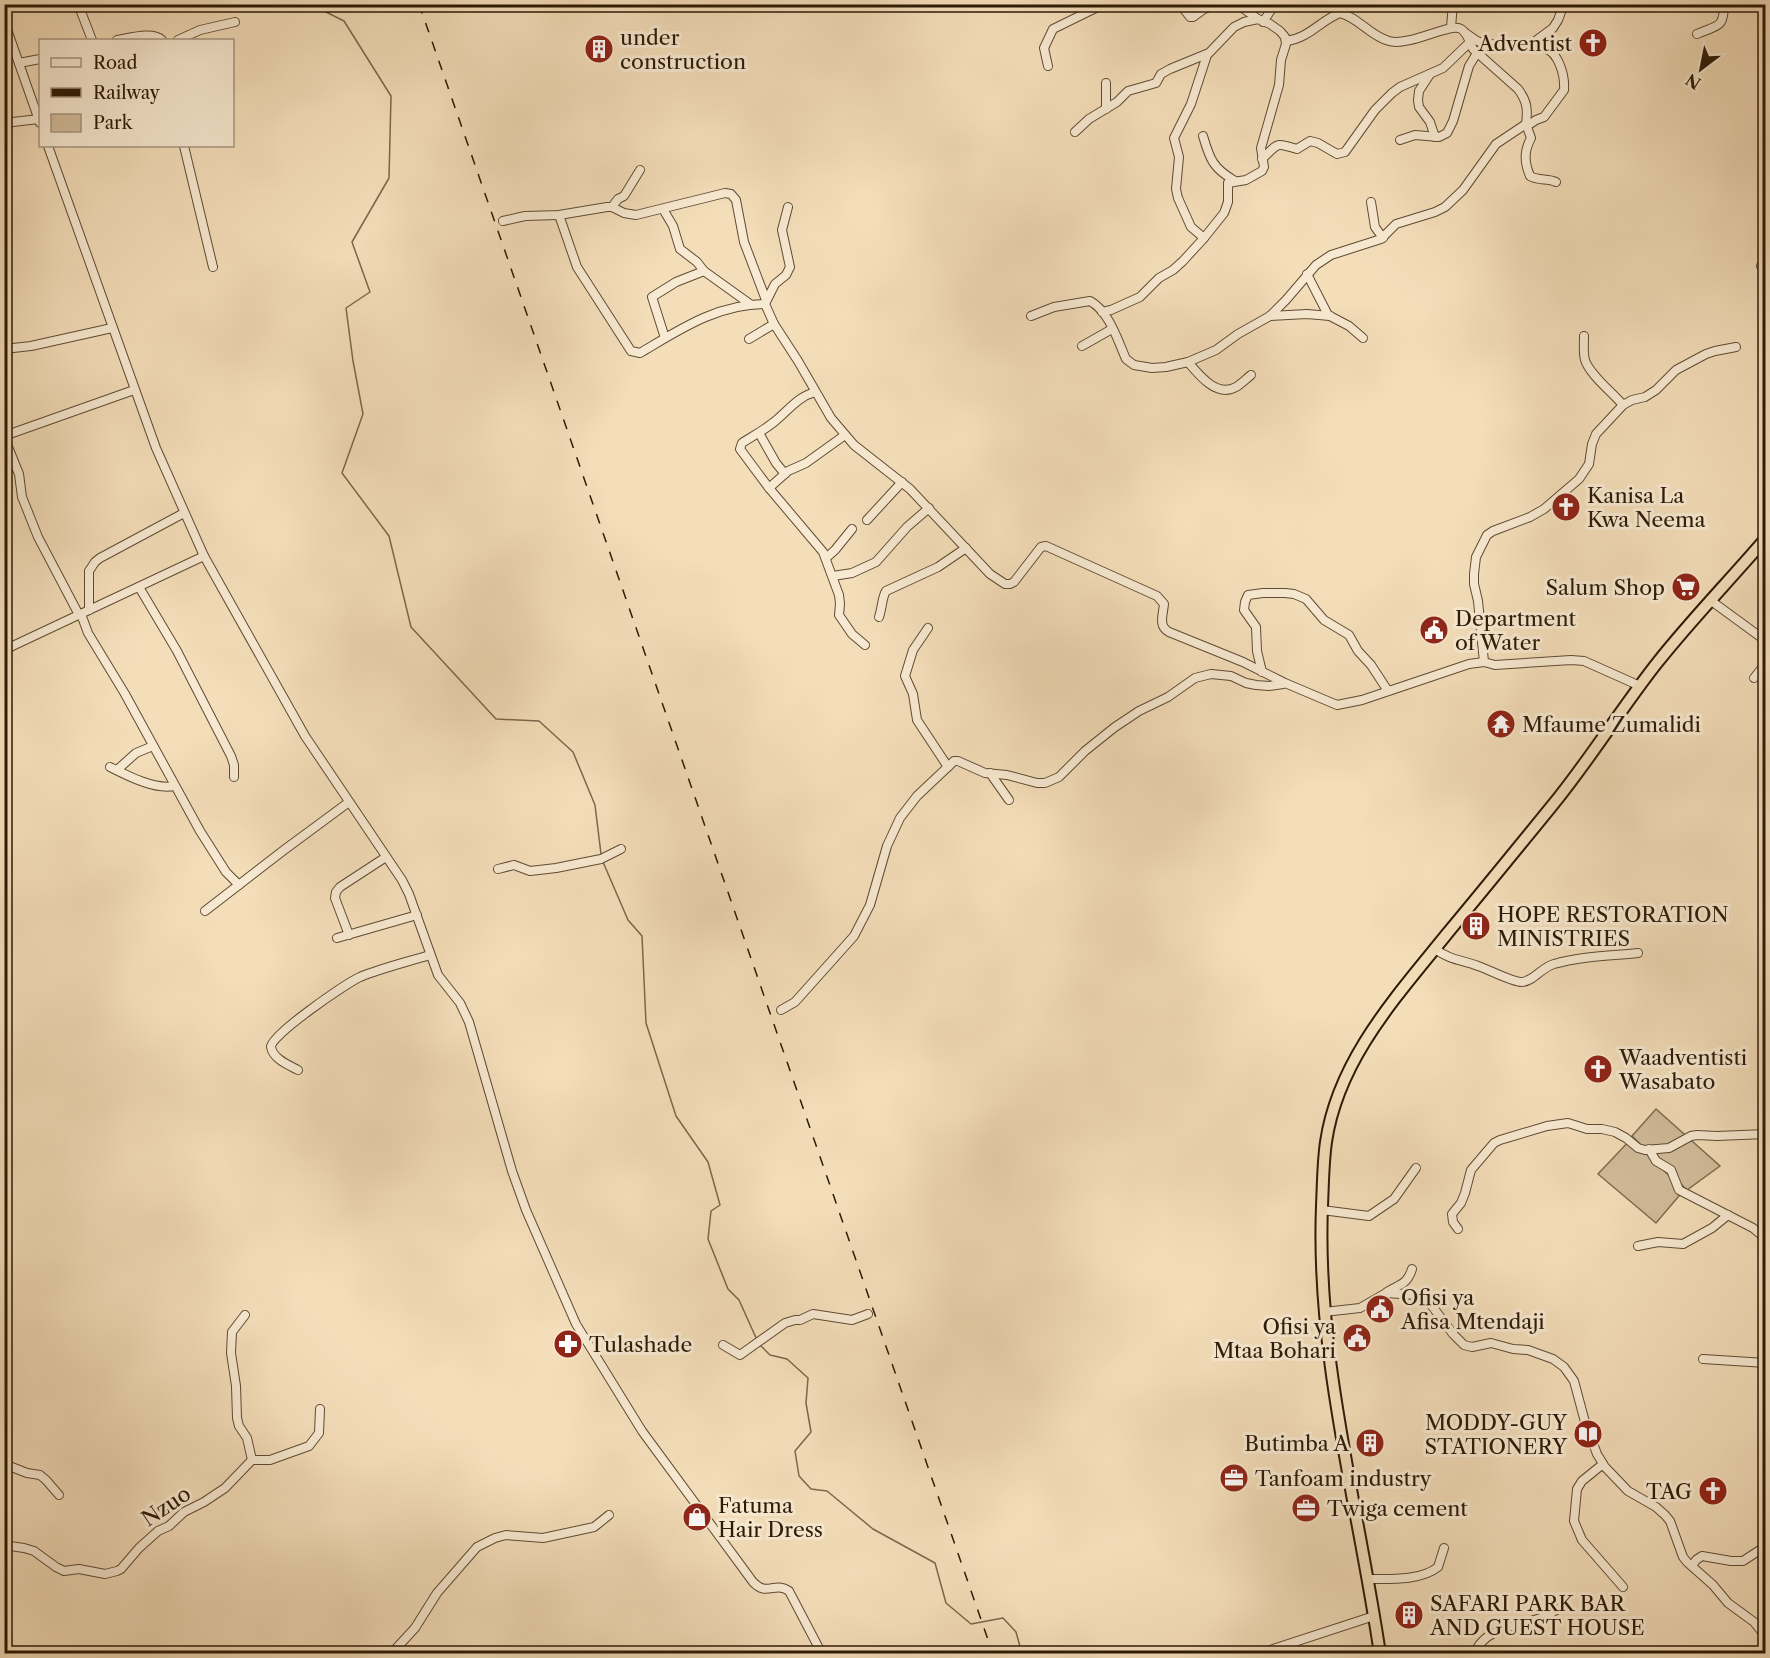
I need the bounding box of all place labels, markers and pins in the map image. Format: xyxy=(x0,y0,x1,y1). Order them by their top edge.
place label: under construction xyxy=(620,25,746,74)
church icon: Adventist xyxy=(1577,27,1609,59)
place label: Adventist xyxy=(1477,31,1573,56)
building icon: under construction xyxy=(583,33,615,65)
place label: Kanisa La Kwa Neema xyxy=(1587,483,1707,532)
church icon: Kanisa La Kwa Neema xyxy=(1550,491,1582,523)
supermarket icon: Salum Shop xyxy=(1670,571,1702,603)
place label: Salum Shop xyxy=(1546,575,1665,600)
place label: Department of Water xyxy=(1455,606,1577,655)
public building icon: Department of Water xyxy=(1418,614,1450,646)
temple icon: Mfaume Zumalidi xyxy=(1485,708,1517,740)
place label: Mfaume Zumalidi xyxy=(1522,712,1701,737)
place label: HOPE RESTORATION MINISTRIES xyxy=(1497,902,1729,951)
building icon: HOPE RESTORATION MINISTRIES xyxy=(1460,910,1492,942)
place label: Waadventisti Wasabato xyxy=(1618,1045,1747,1094)
church icon: Waadventisti Wasabato xyxy=(1582,1053,1614,1085)
place label: Ofisi ya Afisa Mtendaji xyxy=(1400,1285,1545,1334)
public building icon: Ofisi ya Afisa Mtendaji xyxy=(1364,1293,1396,1325)
place label: Ofisi ya Mtaa Bohari xyxy=(1213,1314,1337,1363)
public building icon: Ofisi ya Mtaa Bohari xyxy=(1341,1322,1373,1354)
pharmacy icon: Tulashade xyxy=(552,1328,584,1360)
place label: Tulashade xyxy=(589,1332,692,1357)
place label: MODDY-GUY STATIONERY xyxy=(1424,1410,1568,1459)
library icon: MODDY-GUY STATIONERY xyxy=(1572,1418,1604,1450)
building icon: Butimba A xyxy=(1354,1427,1386,1459)
place label: Butimba A xyxy=(1244,1431,1349,1456)
office icon: Tanfoam industry xyxy=(1218,1462,1250,1494)
place label: Tanfoam industry xyxy=(1255,1466,1432,1491)
church icon: TAG xyxy=(1697,1475,1729,1507)
place label: TAG xyxy=(1646,1479,1692,1504)
office icon: Twiga cement xyxy=(1290,1492,1322,1524)
place label: Fatuma Hair Dress xyxy=(718,1493,823,1542)
place label: Twiga cement xyxy=(1327,1496,1468,1521)
shop icon: Fatuma Hair Dress xyxy=(681,1501,713,1533)
place label: SAFARI PARK BAR AND GUEST HOUSE xyxy=(1429,1591,1645,1640)
building icon: SAFARI PARK BAR AND GUEST HOUSE xyxy=(1393,1599,1425,1631)

